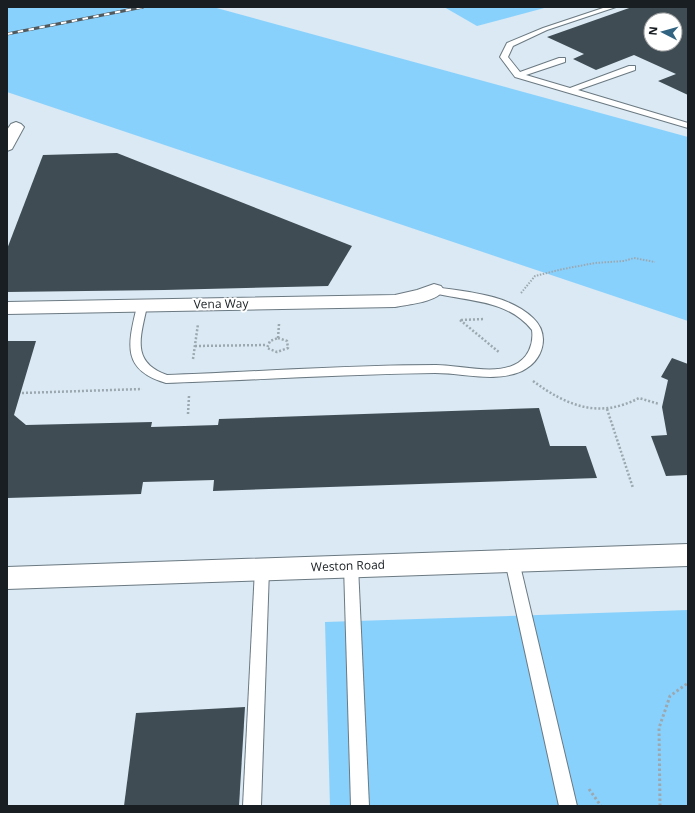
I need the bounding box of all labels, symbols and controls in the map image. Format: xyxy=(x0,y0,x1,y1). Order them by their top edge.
north arrow xyxy=(643,12,683,52)
text: N xyxy=(645,26,660,36)
street label: Vena Way xyxy=(193,295,250,312)
street label: Weston Road xyxy=(311,556,385,575)

